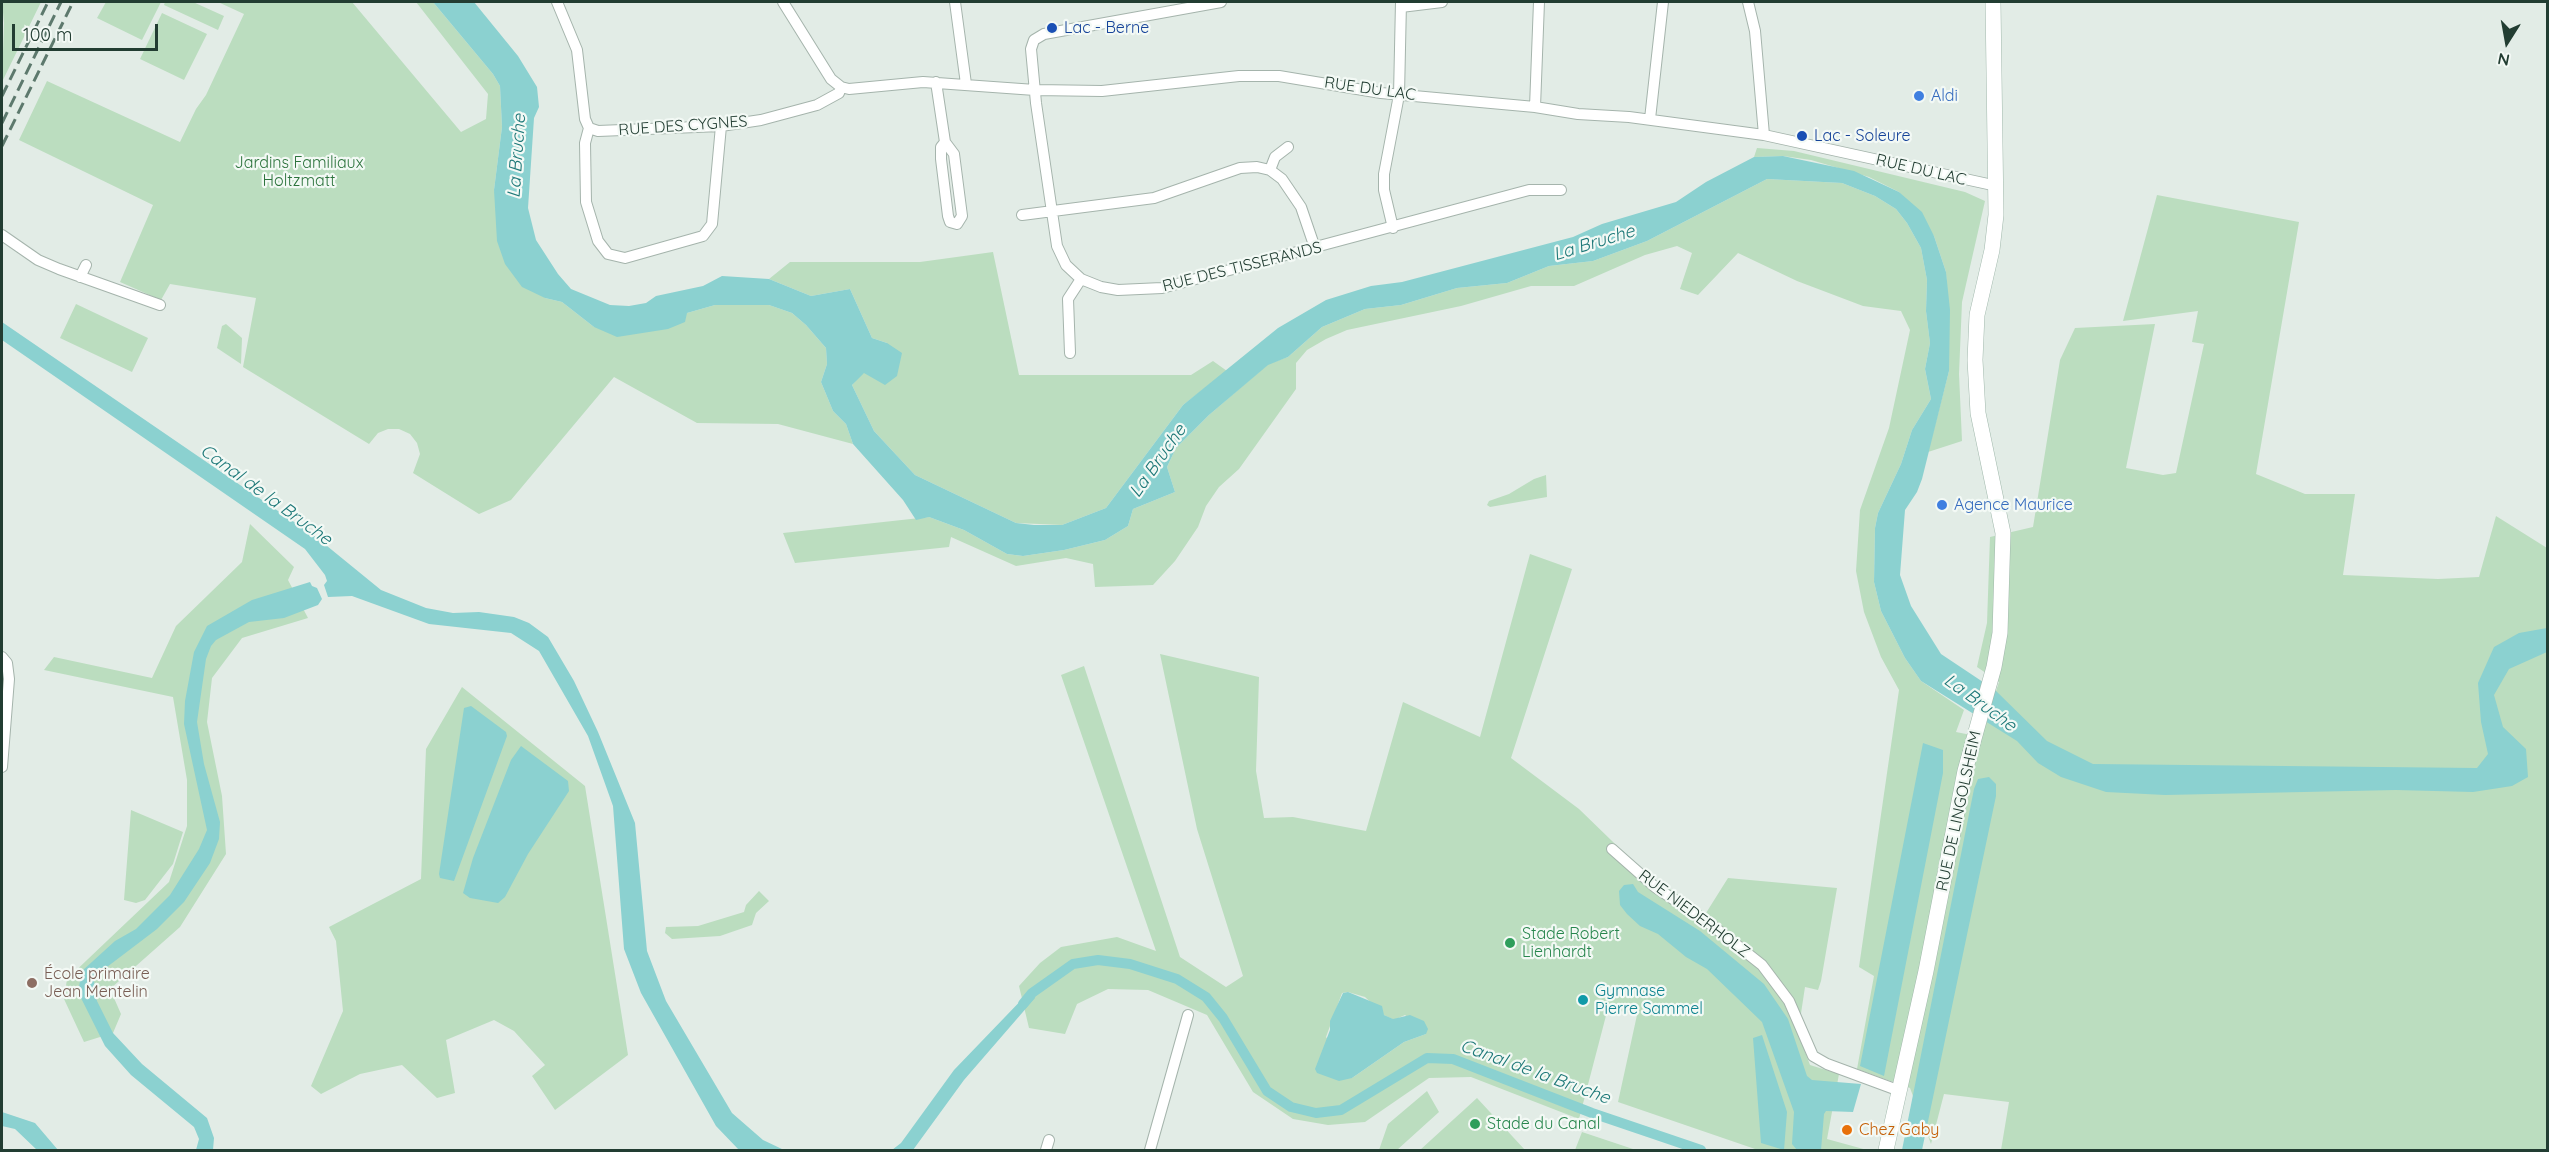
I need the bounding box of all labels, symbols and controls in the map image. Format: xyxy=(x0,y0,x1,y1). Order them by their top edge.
scale bar xyxy=(15,12,160,50)
north arrow xyxy=(2477,12,2537,72)
place label: Lac - Berne xyxy=(1064,18,1149,38)
marker: Lac - Berne xyxy=(1045,21,1059,35)
text: 100 m xyxy=(23,23,72,46)
text: N xyxy=(2496,49,2511,71)
street label: RUE DU LAC xyxy=(1323,73,1417,105)
place label: Aldi xyxy=(1931,86,1958,106)
marker: Aldi xyxy=(1912,89,1926,103)
street label: RUE DES CYGNES xyxy=(618,112,748,140)
water label: La Bruche xyxy=(503,113,531,199)
place label: Lac - Soleure xyxy=(1814,126,1911,146)
marker: Lac - Soleure xyxy=(1795,129,1809,143)
street label: RUE DU LAC xyxy=(1874,150,1968,190)
park label: Jardins Familiaux Holtzmatt xyxy=(235,153,363,191)
water label: La Bruche xyxy=(1551,220,1637,266)
street label: RUE DES TISSERANDS xyxy=(1160,238,1324,296)
water label: La Bruche xyxy=(1125,420,1191,502)
water label: Canal de la Bruche xyxy=(196,440,336,550)
place label: Agence Maurice xyxy=(1954,495,2073,515)
marker: Agence Maurice xyxy=(1935,498,1949,512)
water label: La Bruche xyxy=(1940,670,2020,736)
street label: RUE DE LINGOLSHEIM xyxy=(1933,729,1985,893)
street label: RUE NIEDERHOLZ xyxy=(1635,866,1753,962)
place label: Stade Robert Lienhardt xyxy=(1522,924,1620,962)
marker: Stade Robert Lienhardt xyxy=(1503,936,1517,950)
place label: École primaire Jean Mentelin xyxy=(44,964,150,1002)
marker: École primaire Jean Mentelin xyxy=(25,976,39,990)
place label: Gymnase Pierre Sammel xyxy=(1595,981,1703,1019)
marker: Gymnase Pierre Sammel xyxy=(1576,993,1590,1007)
water label: Canal de la Bruche xyxy=(1457,1035,1613,1109)
place label: Stade du Canal xyxy=(1487,1114,1600,1134)
marker: Stade du Canal xyxy=(1468,1117,1482,1131)
place label: Chez Gaby xyxy=(1859,1120,1939,1140)
marker: Chez Gaby xyxy=(1840,1123,1854,1137)

